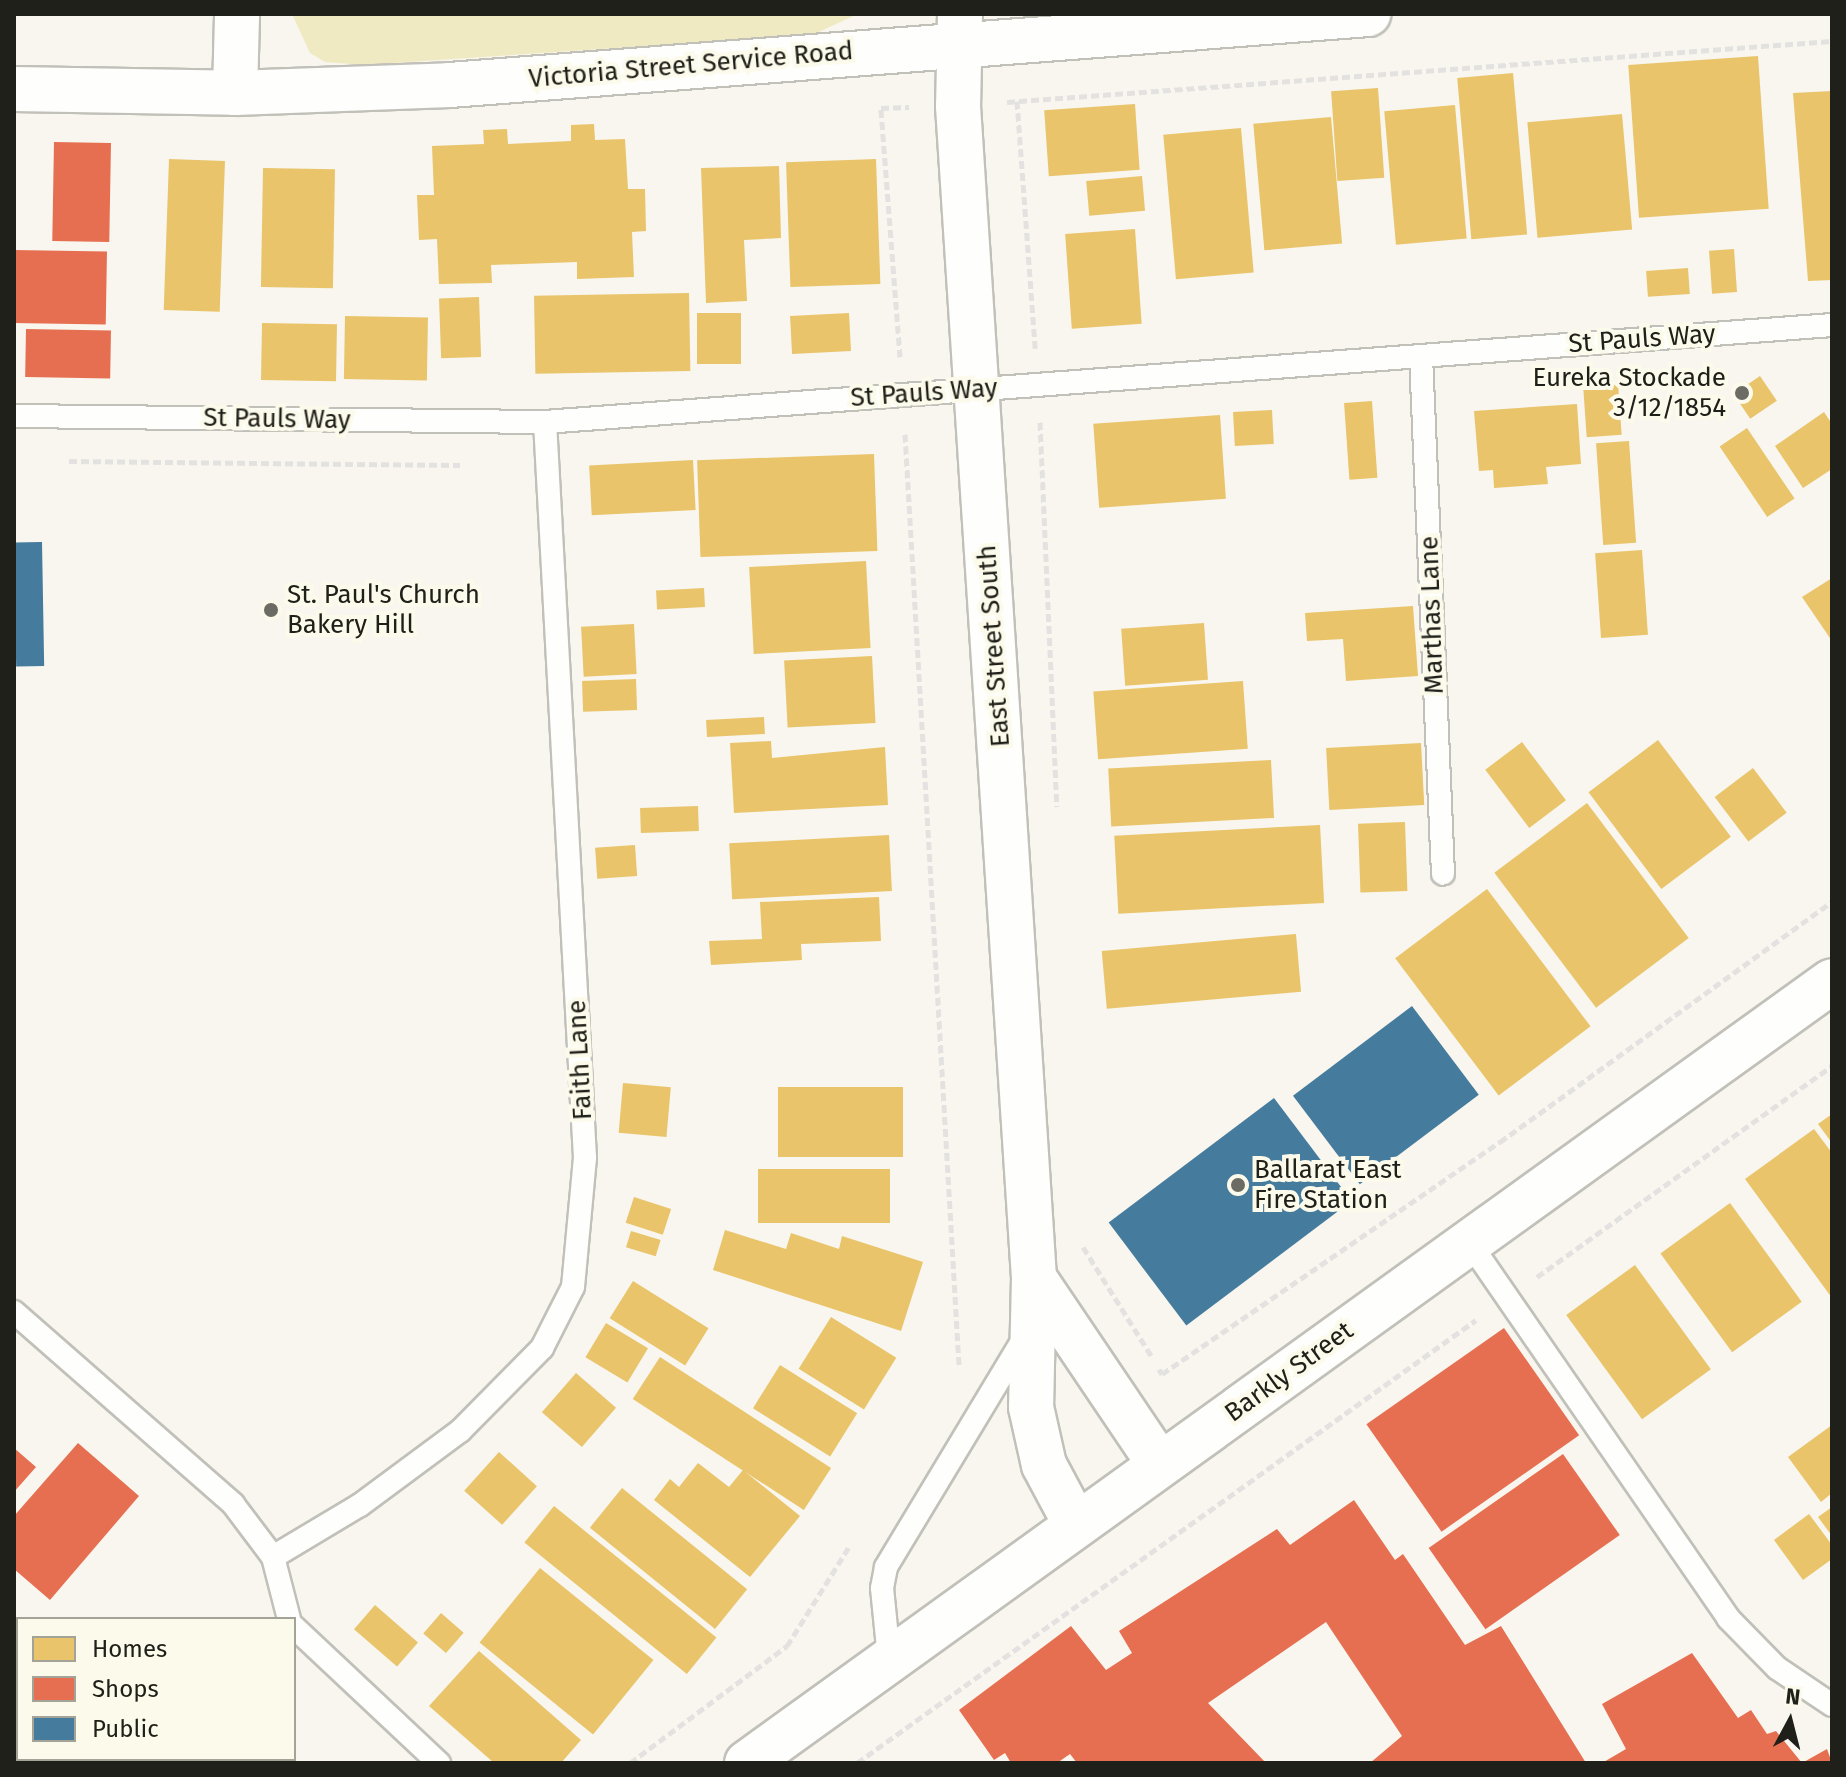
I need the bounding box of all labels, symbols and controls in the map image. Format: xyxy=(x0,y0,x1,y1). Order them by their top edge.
street label: Victoria Street Service Road xyxy=(527,35,855,95)
street label: St Pauls Way xyxy=(1567,318,1717,360)
place label: Eureka Stockade 3/12/1854 xyxy=(1532,362,1726,424)
street label: St Pauls Way xyxy=(849,372,999,414)
marker: Eureka Stockade 3/12/1854 xyxy=(1733,384,1751,402)
street label: St Pauls Way xyxy=(203,402,351,436)
street label: Marthas Lane xyxy=(1414,535,1450,695)
street label: East Street South xyxy=(971,544,1017,748)
place label: St. Paul's Church Bakery Hill xyxy=(287,579,480,640)
marker: St. Paul's Church Bakery Hill xyxy=(262,601,280,619)
street label: Faith Lane xyxy=(561,999,599,1121)
place label: Ballarat East Fire Station xyxy=(1254,1154,1401,1216)
marker: Ballarat East Fire Station xyxy=(1229,1176,1247,1194)
street label: Barkly Street xyxy=(1219,1315,1359,1429)
legend xyxy=(16,1617,296,1761)
text: Homes xyxy=(92,1635,167,1663)
text: Shops xyxy=(92,1675,159,1703)
north arrow xyxy=(1750,1681,1830,1761)
text: N xyxy=(1784,1682,1802,1711)
text: Public xyxy=(92,1715,159,1743)

